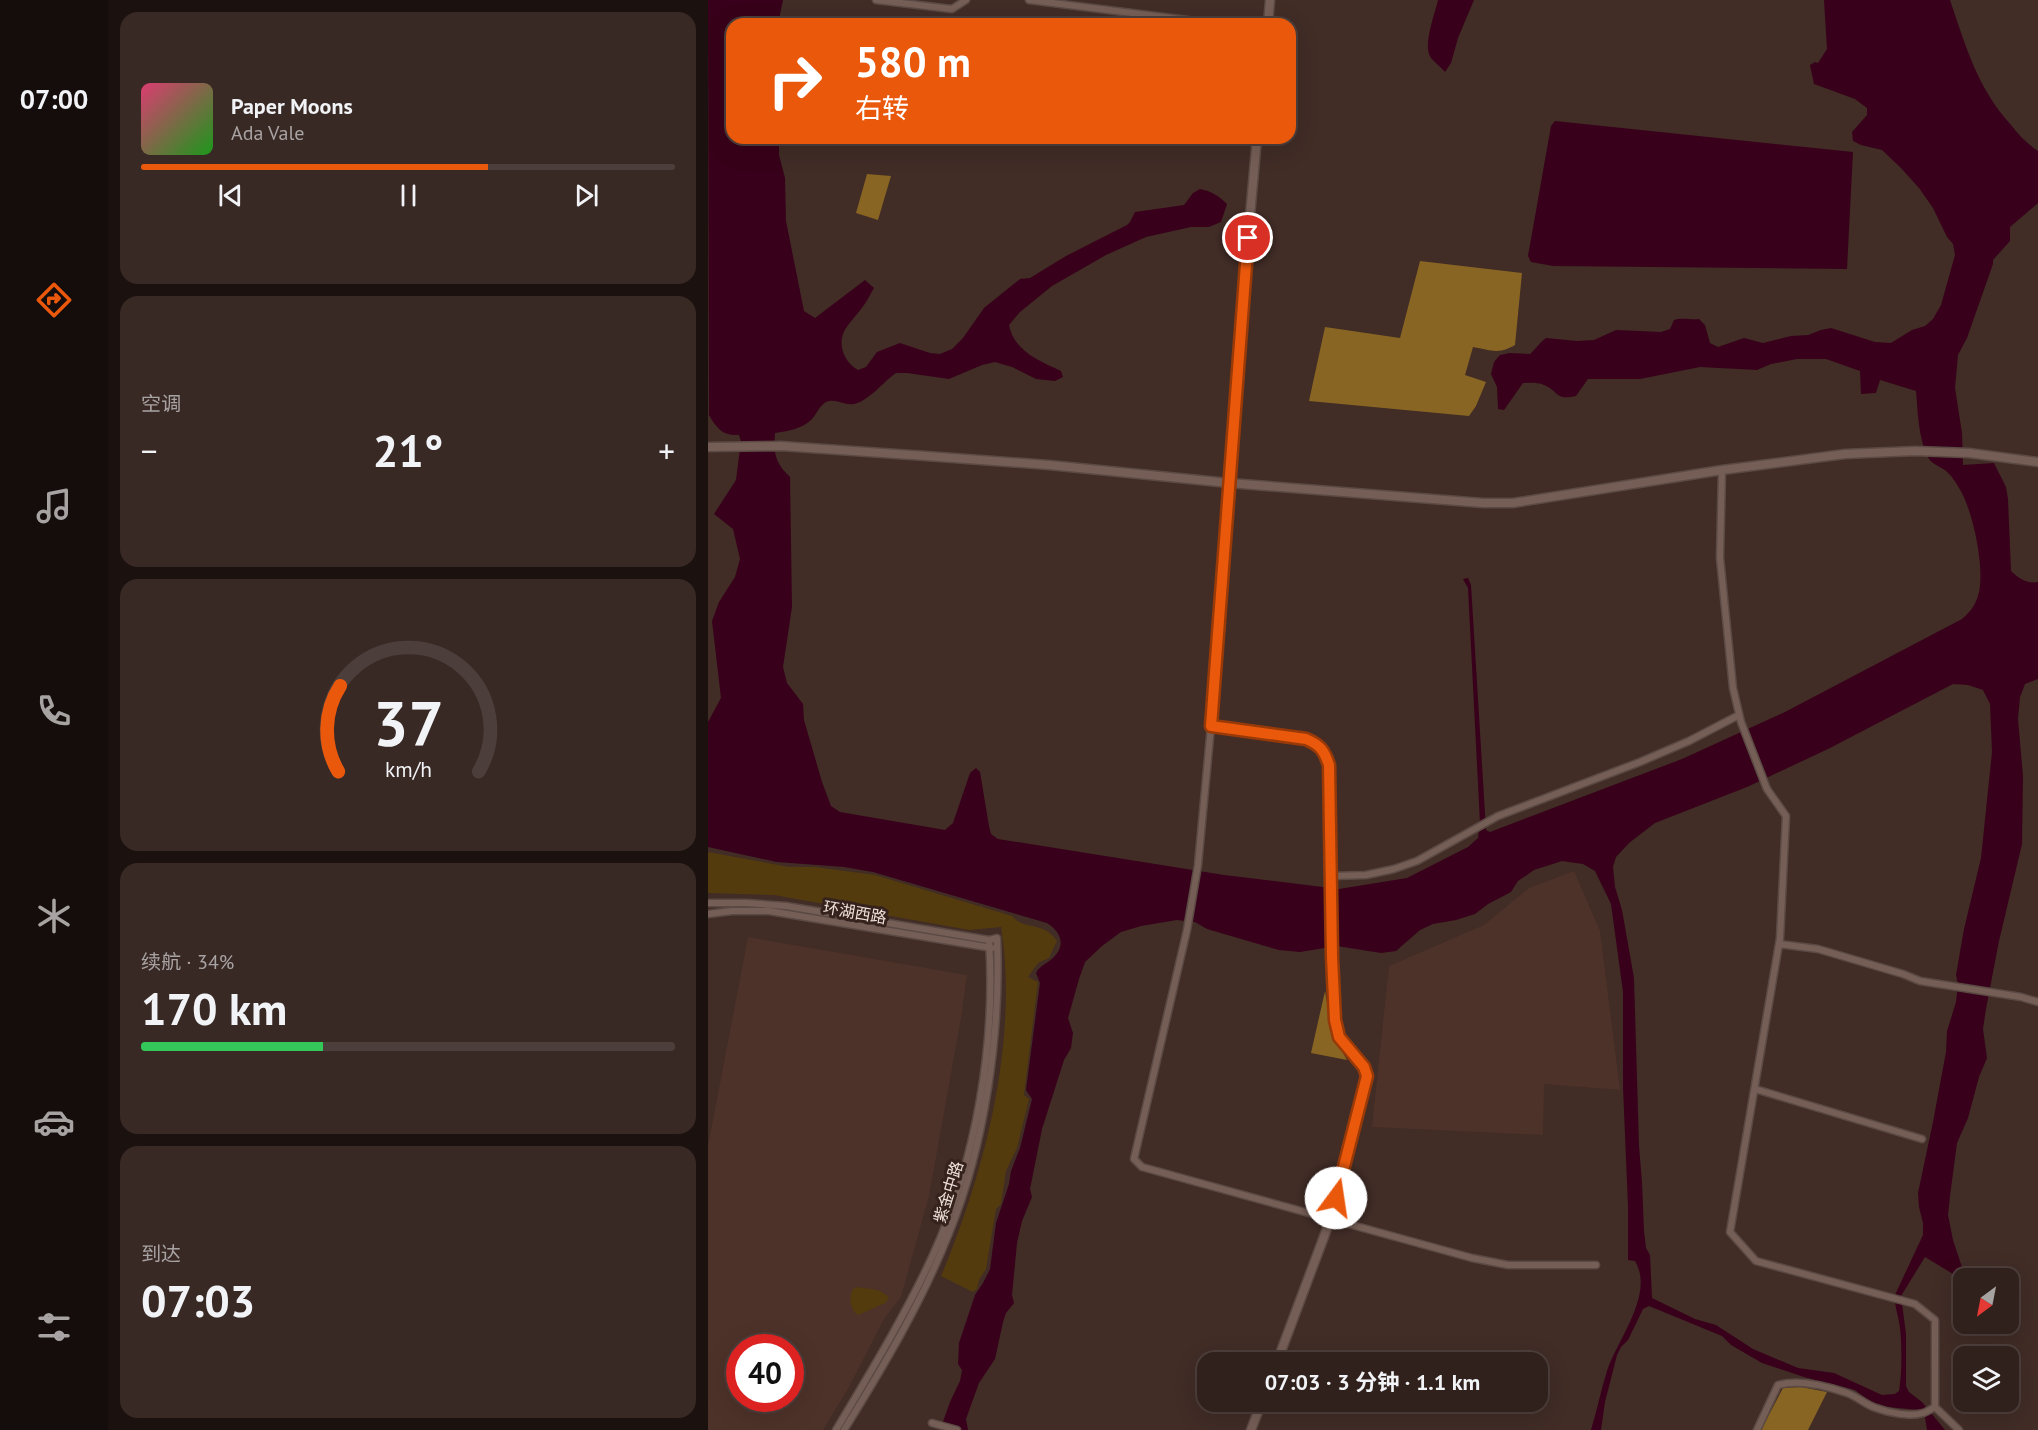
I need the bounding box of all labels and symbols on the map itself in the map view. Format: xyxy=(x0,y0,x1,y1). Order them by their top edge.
pin xyxy=(1222,212,1273,263)
street label: 环湖西路 xyxy=(822,897,888,927)
street label: 紫金中路 xyxy=(929,1158,967,1226)
position arrow xyxy=(1304,1166,1368,1230)
north arrow xyxy=(1953,1268,2019,1334)
speed limit sign: 40 xyxy=(726,1334,804,1412)

